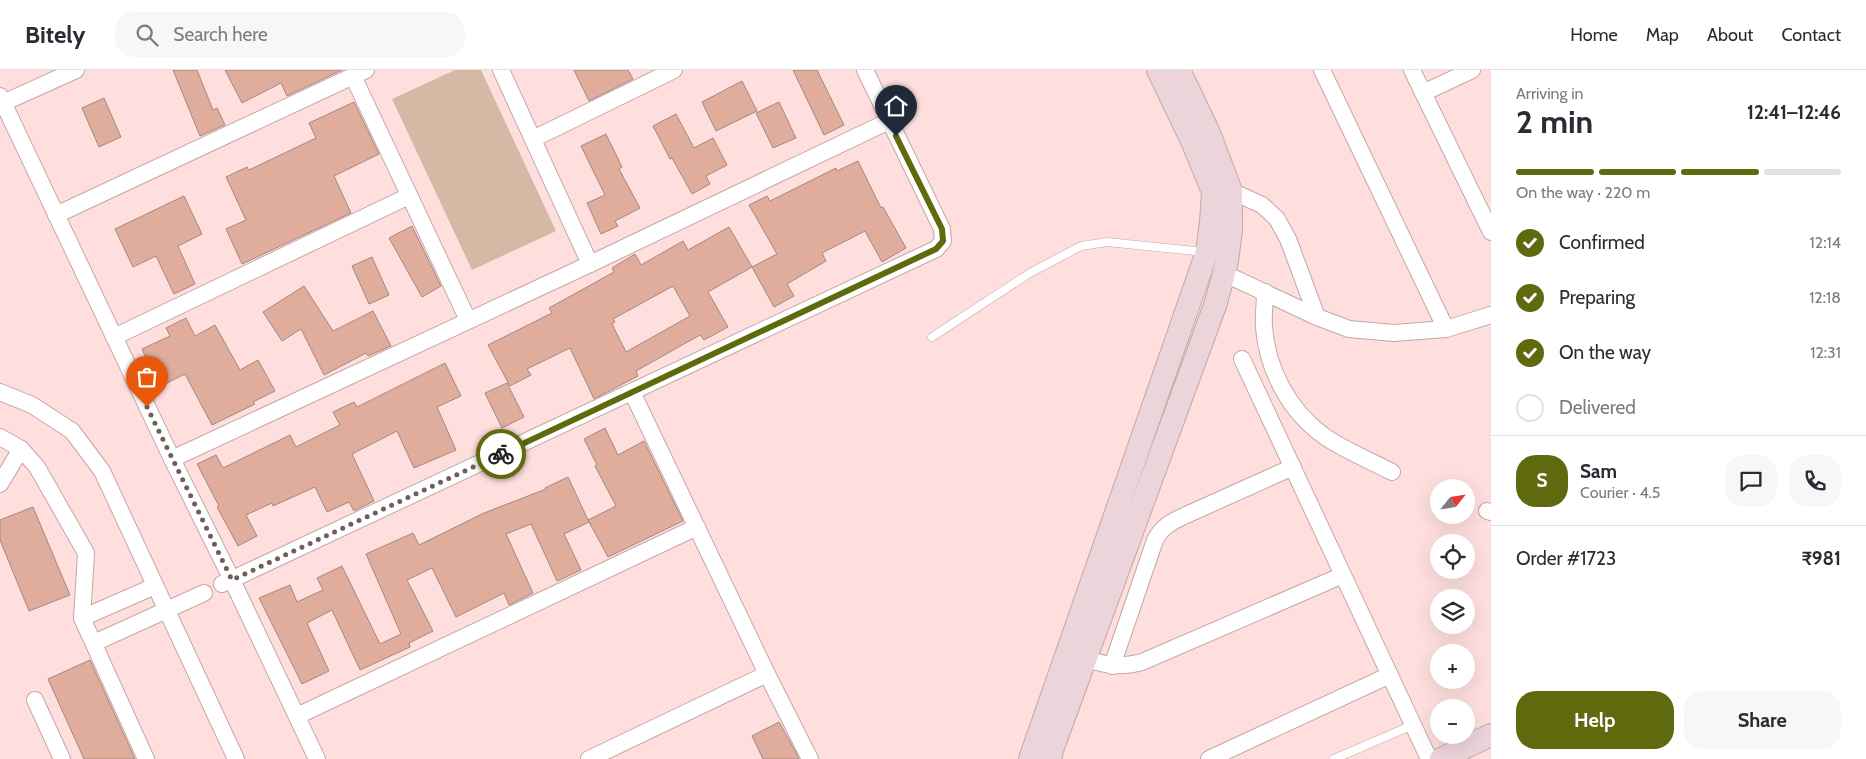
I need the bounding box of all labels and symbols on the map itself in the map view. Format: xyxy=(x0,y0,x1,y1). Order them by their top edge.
pin xyxy=(875,85,917,136)
pin xyxy=(126,356,168,407)
courier xyxy=(476,429,526,479)
north arrow xyxy=(1430,479,1475,524)

